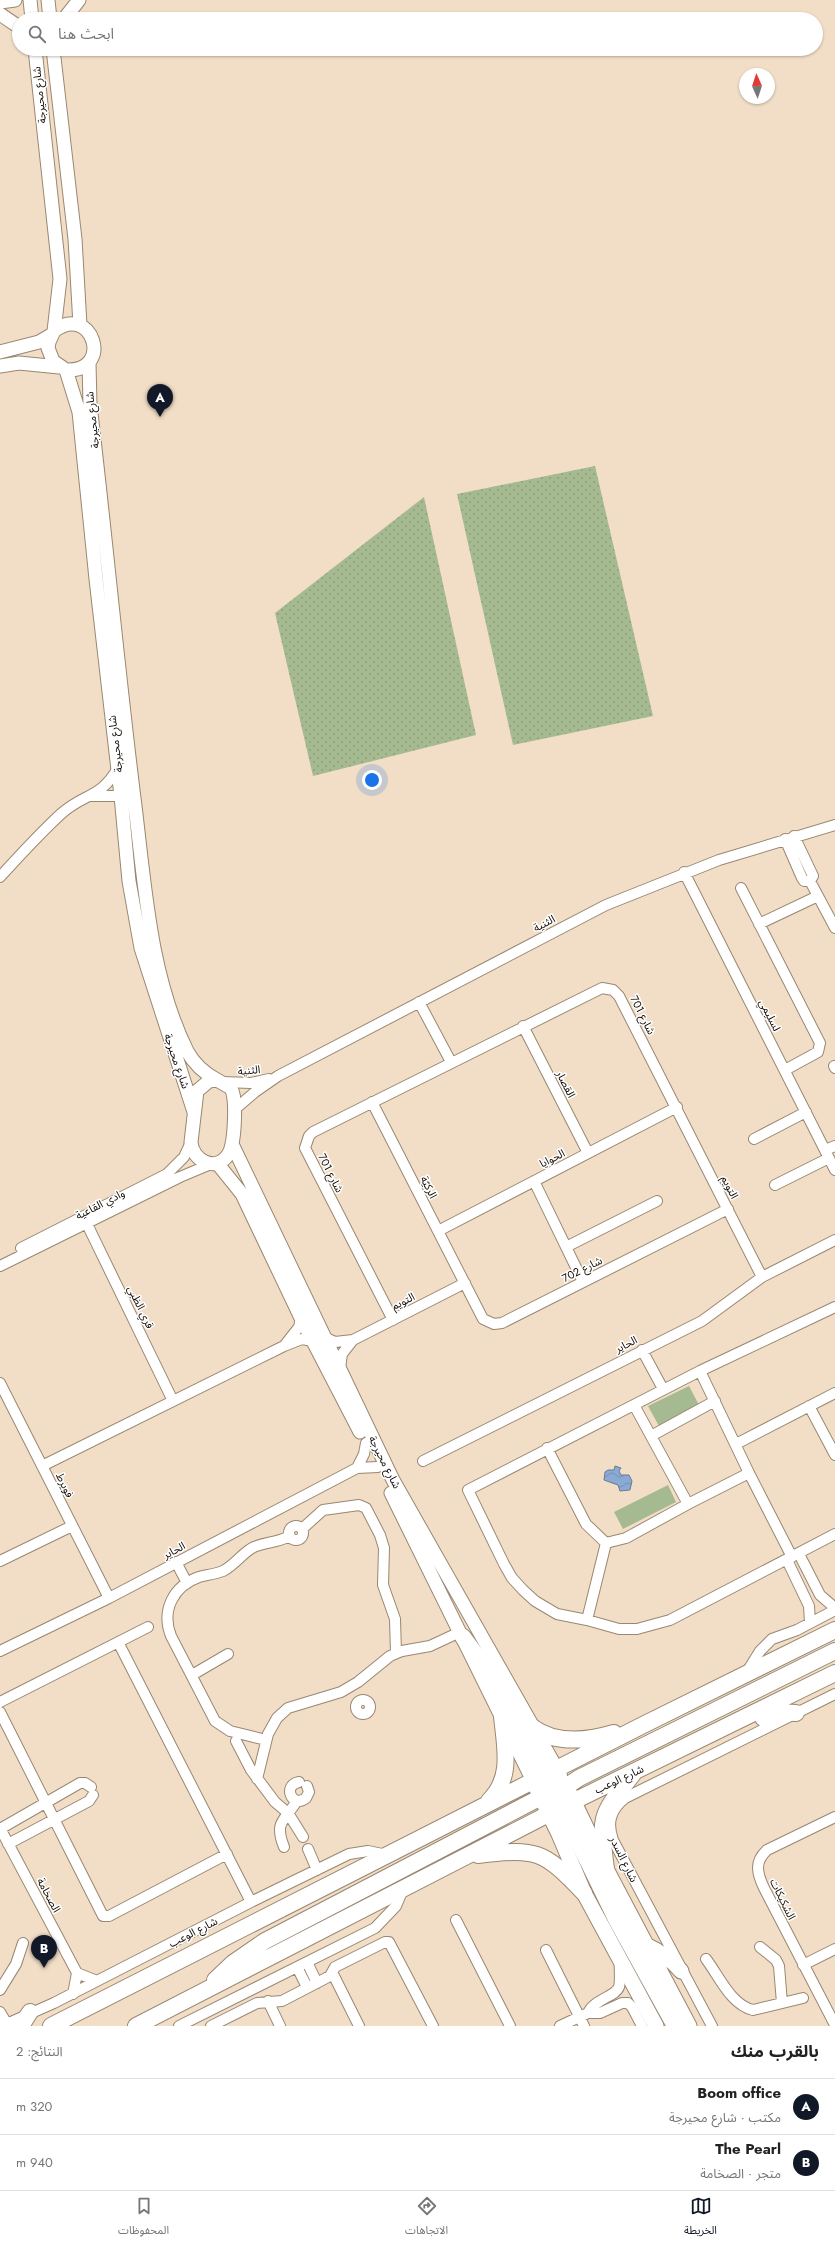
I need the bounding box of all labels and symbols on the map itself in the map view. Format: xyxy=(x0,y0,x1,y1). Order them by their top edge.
street label: شارع محيرجة xyxy=(28,65,50,124)
north arrow xyxy=(739,68,775,104)
pin: A xyxy=(147,384,173,417)
street label: شارع محيرجة xyxy=(81,390,103,449)
street label: شارع محيرجة xyxy=(104,714,126,773)
your location xyxy=(362,770,382,790)
street label: الثنية xyxy=(530,911,558,935)
street label: شارع 701 xyxy=(626,993,660,1038)
street label: لسليمي xyxy=(754,996,785,1035)
street label: شارع محيرجة xyxy=(160,1031,194,1091)
street label: الثنية xyxy=(237,1061,261,1079)
street label: القصار xyxy=(552,1067,580,1100)
street label: الحوايا xyxy=(536,1145,568,1171)
street label: شارع 701 xyxy=(314,1151,348,1196)
street label: الركيّة xyxy=(417,1173,441,1201)
street label: التويم xyxy=(716,1173,743,1202)
street label: وادي القاعية xyxy=(73,1185,128,1225)
street label: شارع 702 xyxy=(559,1252,605,1286)
street label: قري الظبي xyxy=(122,1283,158,1332)
street label: التويم xyxy=(389,1288,418,1315)
street label: الحاير xyxy=(611,1332,640,1357)
street label: شارع محيرجة xyxy=(365,1433,405,1492)
street label: فويرط xyxy=(52,1470,78,1500)
street label: الحاير xyxy=(159,1537,188,1563)
street label: شارع الوعب xyxy=(592,1760,647,1797)
street label: شارع السدر xyxy=(606,1832,642,1885)
street label: الصخامة xyxy=(33,1875,65,1915)
street label: الشكيكات xyxy=(766,1876,800,1922)
street label: شارع الوعب xyxy=(166,1913,221,1951)
pin: B xyxy=(31,1935,57,1968)

